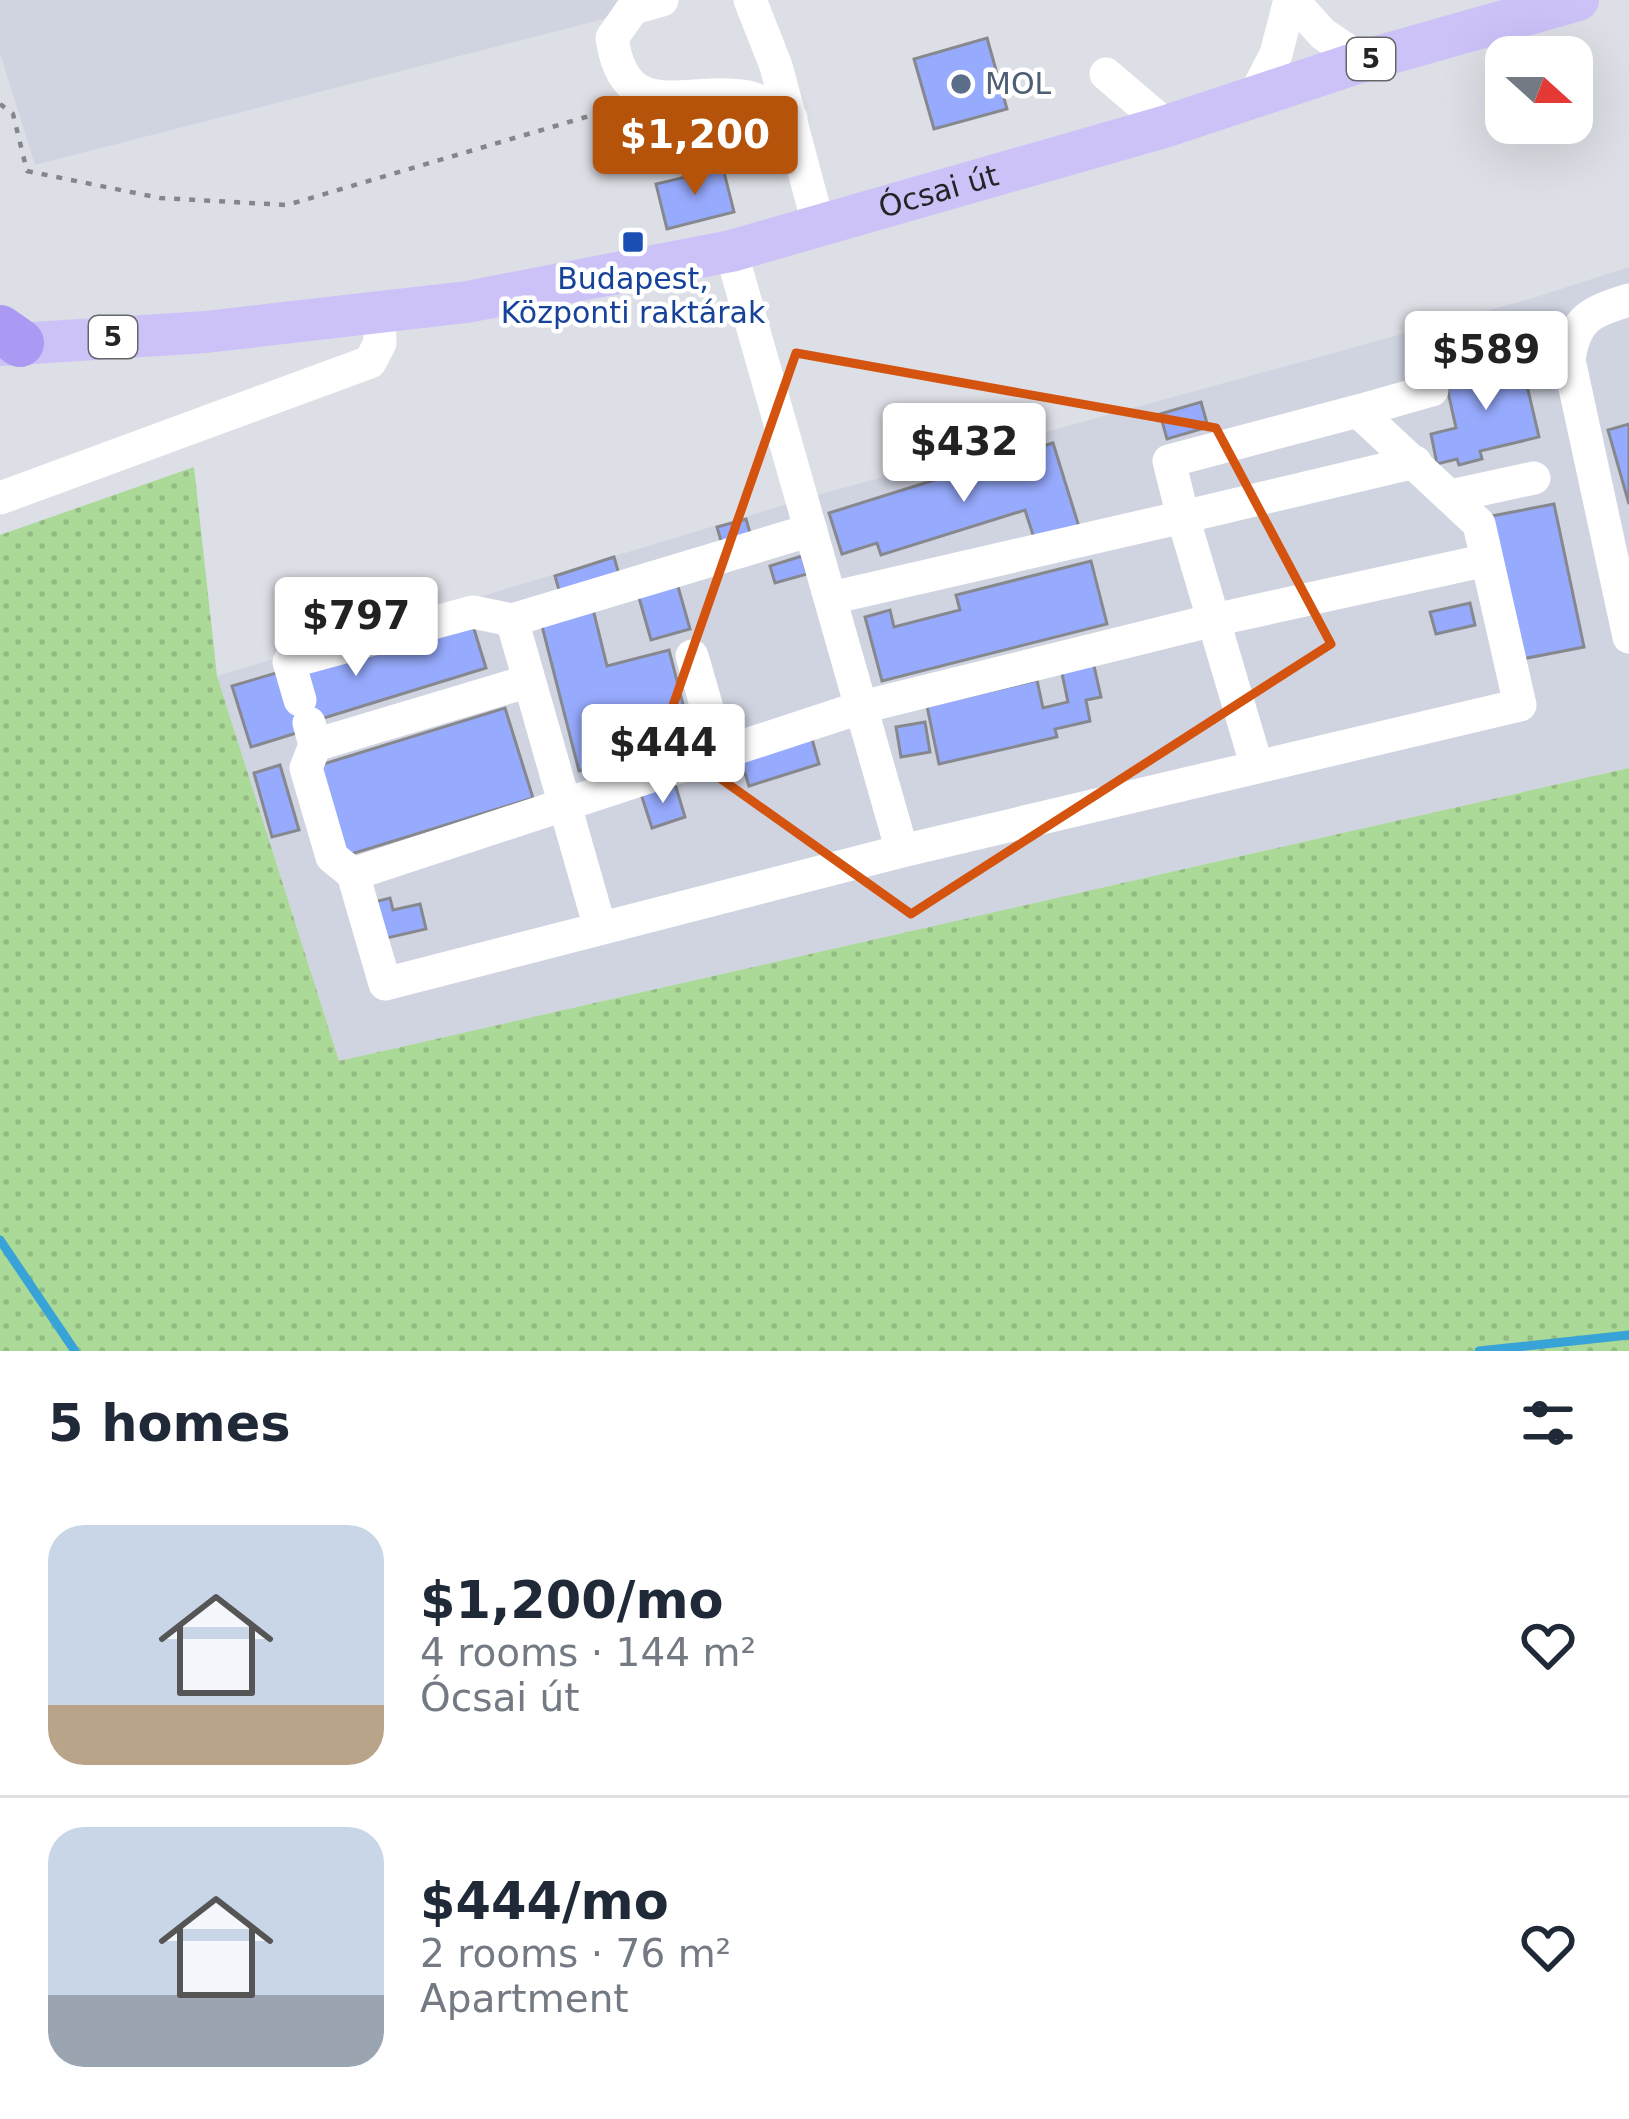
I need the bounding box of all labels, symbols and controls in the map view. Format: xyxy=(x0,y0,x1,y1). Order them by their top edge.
north arrow xyxy=(1485,36,1593,144)
map controls xyxy=(1485,36,1593,144)
road number: 5 xyxy=(1347,38,1395,80)
place label: MOL xyxy=(985,66,1051,101)
marker: MOL xyxy=(948,71,974,97)
pin: $1,200 xyxy=(597,96,793,198)
text: $1,200 xyxy=(620,112,770,157)
street label: Ócsai út xyxy=(874,157,1003,225)
marker: Budapest, Központi raktárak xyxy=(620,229,646,255)
place label: Budapest, Központi raktárak xyxy=(501,261,766,330)
pin: $589 xyxy=(1415,311,1557,413)
road number: 5 xyxy=(89,316,137,358)
text: $589 xyxy=(1432,327,1540,372)
pin: $432 xyxy=(893,403,1035,505)
text: $432 xyxy=(910,419,1018,464)
pin: $797 xyxy=(285,577,427,679)
text: $797 xyxy=(302,593,410,638)
pin: $444 xyxy=(592,704,734,806)
text: $444 xyxy=(609,720,717,765)
icon: filters xyxy=(1515,1390,1581,1456)
text: 5 homes xyxy=(48,1394,291,1453)
text: $1,200/mo xyxy=(420,1571,724,1630)
icon: home xyxy=(144,1573,288,1717)
icon: heart xyxy=(1515,1612,1581,1678)
text: 4 rooms · 144 m² xyxy=(420,1630,756,1675)
text: Ócsai út xyxy=(420,1675,580,1720)
text: $444/mo xyxy=(420,1872,669,1931)
icon: home xyxy=(144,1875,288,2019)
icon: heart xyxy=(1515,1914,1581,1980)
text: 2 rooms · 76 m² xyxy=(420,1931,731,1976)
text: Apartment xyxy=(420,1976,629,2021)

